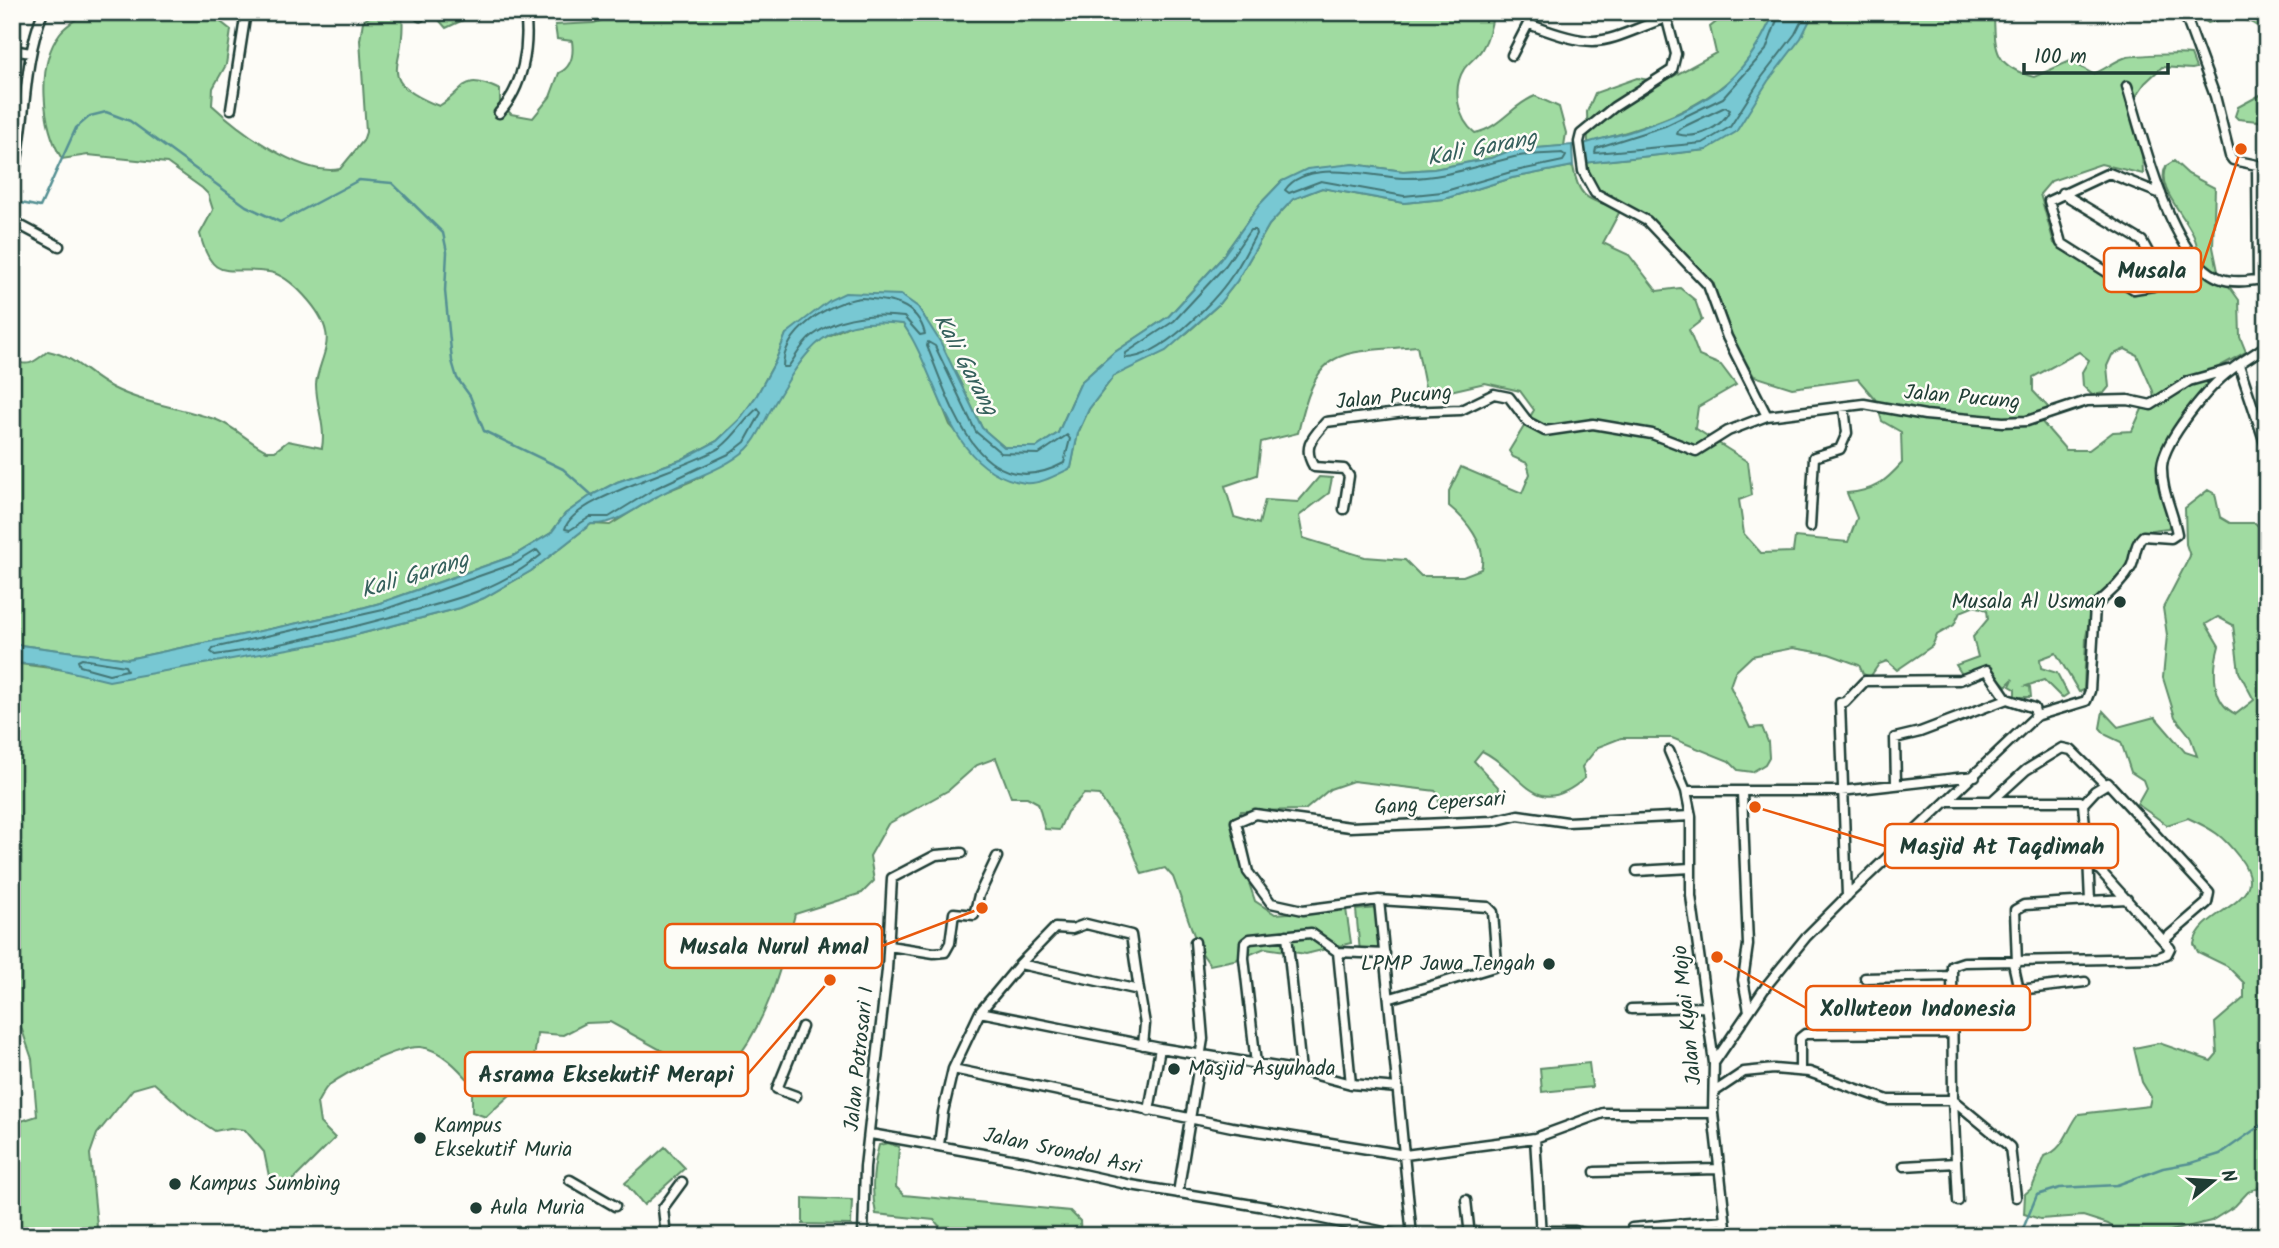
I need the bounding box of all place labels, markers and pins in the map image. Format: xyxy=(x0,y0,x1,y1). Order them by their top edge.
callout: Musala xyxy=(2104,248,2201,292)
place label: Musala Al Usman xyxy=(1952,586,2106,619)
marker: Musala Al Usman xyxy=(2112,594,2128,610)
callout: Masjid At Taqdimah xyxy=(1885,824,2118,868)
callout: Musala Nurul Amal xyxy=(665,924,882,968)
place label: LPMP Jawa Tengah xyxy=(1361,948,1535,981)
marker: LPMP Jawa Tengah xyxy=(1541,956,1557,972)
callout: Xolluteon Indonesia xyxy=(1806,986,2030,1030)
callout: Asrama Eksekutif Merapi xyxy=(465,1052,748,1096)
place label: Masjid Asyuhada xyxy=(1188,1053,1336,1086)
marker: Masjid Asyuhada xyxy=(1166,1061,1182,1077)
place label: Kampus Eksekutif Muria xyxy=(434,1110,572,1167)
marker: Kampus Eksekutif Muria xyxy=(412,1130,428,1146)
place label: Kampus Sumbing xyxy=(189,1168,341,1201)
marker: Kampus Sumbing xyxy=(167,1176,183,1192)
place label: Aula Muria xyxy=(490,1192,585,1225)
marker: Aula Muria xyxy=(468,1200,484,1216)

